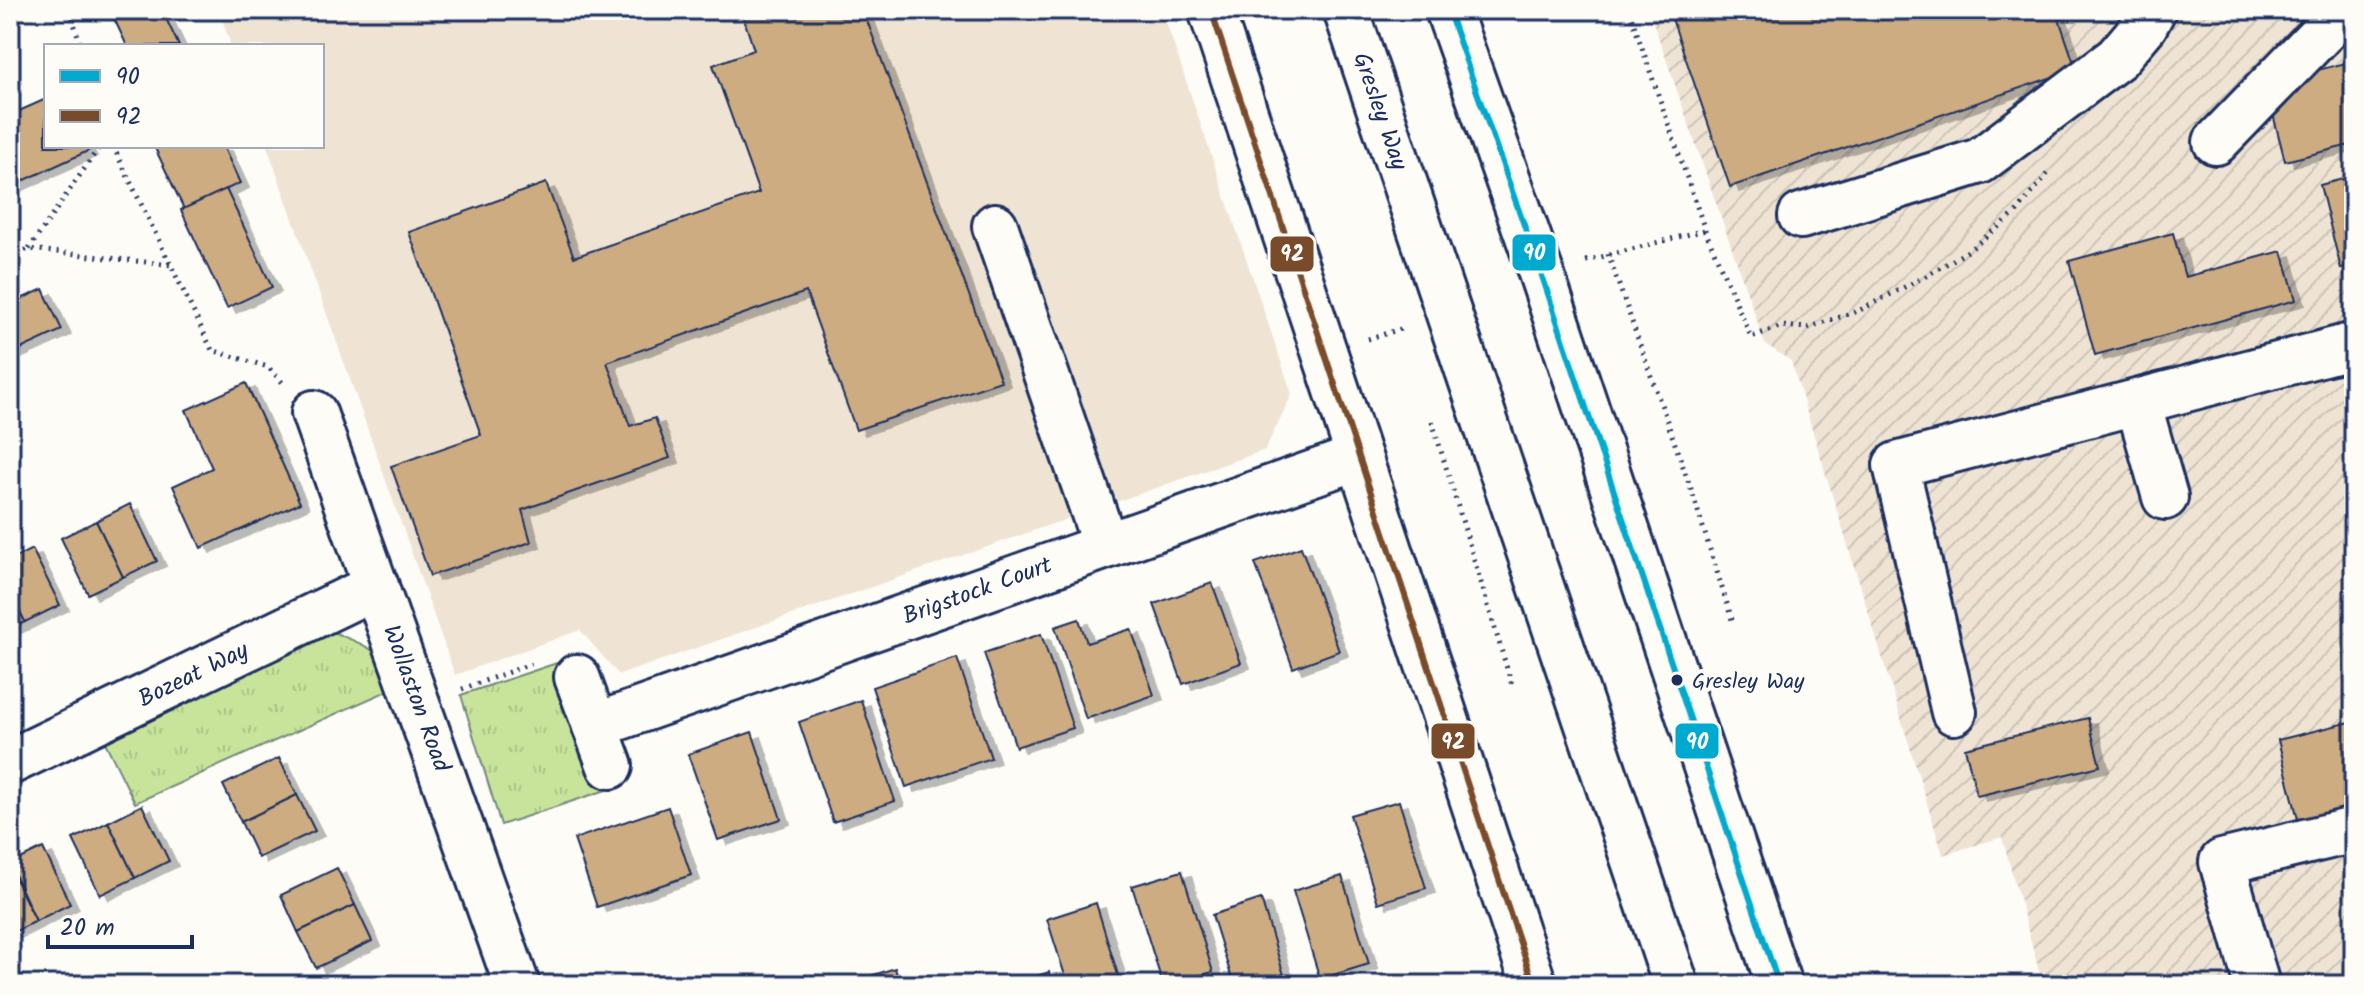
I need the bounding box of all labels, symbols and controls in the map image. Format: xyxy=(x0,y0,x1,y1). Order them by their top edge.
legend xyxy=(44,44,324,148)
street label: Gresley Way xyxy=(1341,47,1418,176)
text: 90 xyxy=(116,58,140,97)
text: 92 xyxy=(116,98,142,137)
line badge: 90 xyxy=(1511,233,1557,272)
line badge: 92 xyxy=(1269,235,1315,273)
text: 90 xyxy=(1523,237,1546,272)
text: 92 xyxy=(1280,238,1304,273)
street label: Brigstock Court xyxy=(897,546,1058,636)
street label: Wollaston Road xyxy=(371,620,461,778)
street label: Bozeat Way xyxy=(132,631,256,719)
place label: Gresley Way xyxy=(1692,665,1805,700)
marker: Gresley Way xyxy=(1669,672,1685,688)
line badge: 92 xyxy=(1430,722,1476,760)
line badge: 90 xyxy=(1674,722,1720,760)
text: 92 xyxy=(1441,726,1465,761)
text: 90 xyxy=(1686,726,1709,761)
scale bar xyxy=(48,899,192,949)
text: 20 m xyxy=(60,909,115,948)

